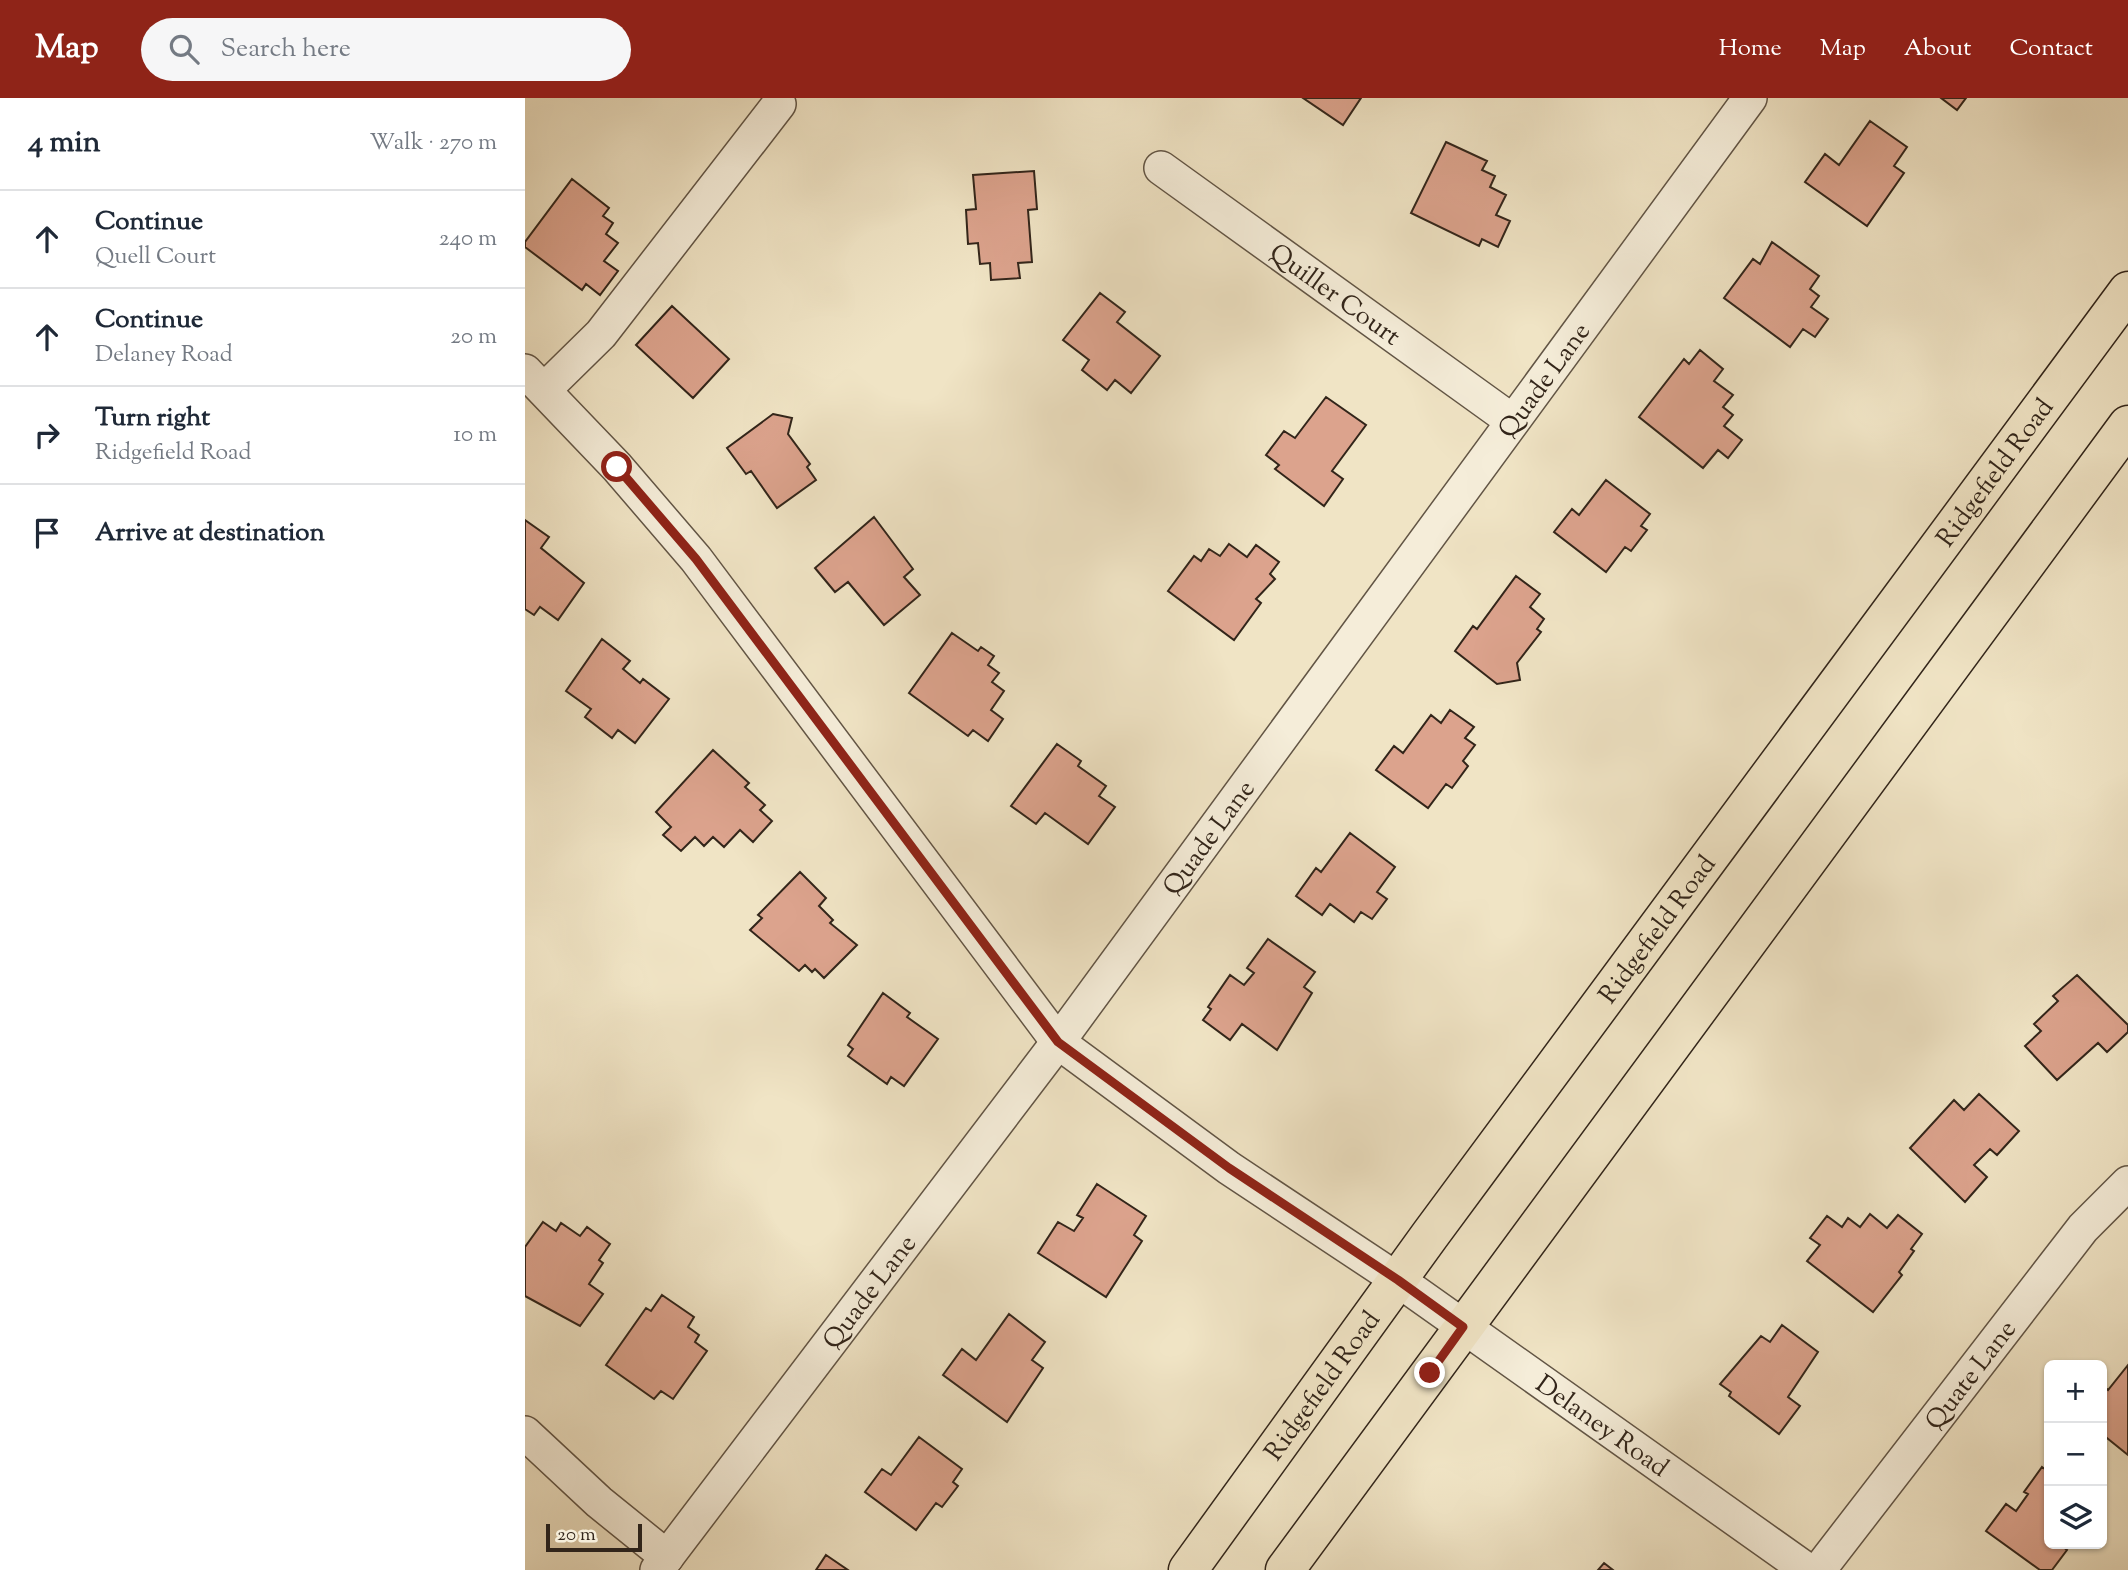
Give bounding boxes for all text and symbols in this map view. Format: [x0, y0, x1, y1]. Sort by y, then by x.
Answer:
search box [141, 18, 631, 81]
text: Map [35, 25, 99, 73]
icon: search [165, 30, 203, 68]
text: Search here [221, 31, 351, 68]
text: Home [1719, 32, 1782, 66]
text: Map [1820, 32, 1866, 66]
text: About [1904, 32, 1971, 66]
text: Contact [2009, 32, 2093, 66]
text: 4 min [28, 122, 101, 165]
text: Walk · 270 m [369, 127, 497, 160]
text: Continue [95, 204, 203, 241]
icon: ahead [28, 220, 66, 258]
text: 240 m [439, 223, 497, 256]
street label: Quiller Court [1261, 236, 1407, 356]
text: Quell Court [95, 241, 216, 274]
text: Continue [95, 302, 203, 339]
street label: Quade Lane [1490, 316, 1600, 447]
icon: ahead [28, 318, 66, 356]
text: 20 m [450, 321, 497, 354]
text: Delaney Road [95, 339, 233, 372]
street label: Ridgefield Road [1929, 391, 2064, 556]
text: Turn right [95, 400, 210, 437]
icon: right [28, 416, 66, 454]
text: 10 m [453, 419, 497, 452]
text: Ridgefield Road [95, 437, 251, 470]
route start [601, 451, 632, 482]
icon: arrive [28, 514, 66, 552]
text: Arrive at destination [95, 515, 325, 552]
street label: Quade Lane [1155, 773, 1265, 904]
street label: Ridgefield Road [1591, 848, 1726, 1012]
street label: Quade Lane [815, 1228, 926, 1358]
street label: Ridgefield Road [1257, 1304, 1391, 1469]
street label: Quate Lane [1918, 1313, 2026, 1439]
route end [1414, 1357, 1445, 1388]
map controls [2044, 1360, 2107, 1549]
button: + [2044, 1360, 2107, 1423]
street label: Delaney Road [1527, 1367, 1676, 1488]
button: − [2044, 1423, 2107, 1486]
button: layers [2044, 1486, 2107, 1549]
scale bar [546, 1521, 642, 1553]
text: 20 m [557, 1522, 596, 1549]

